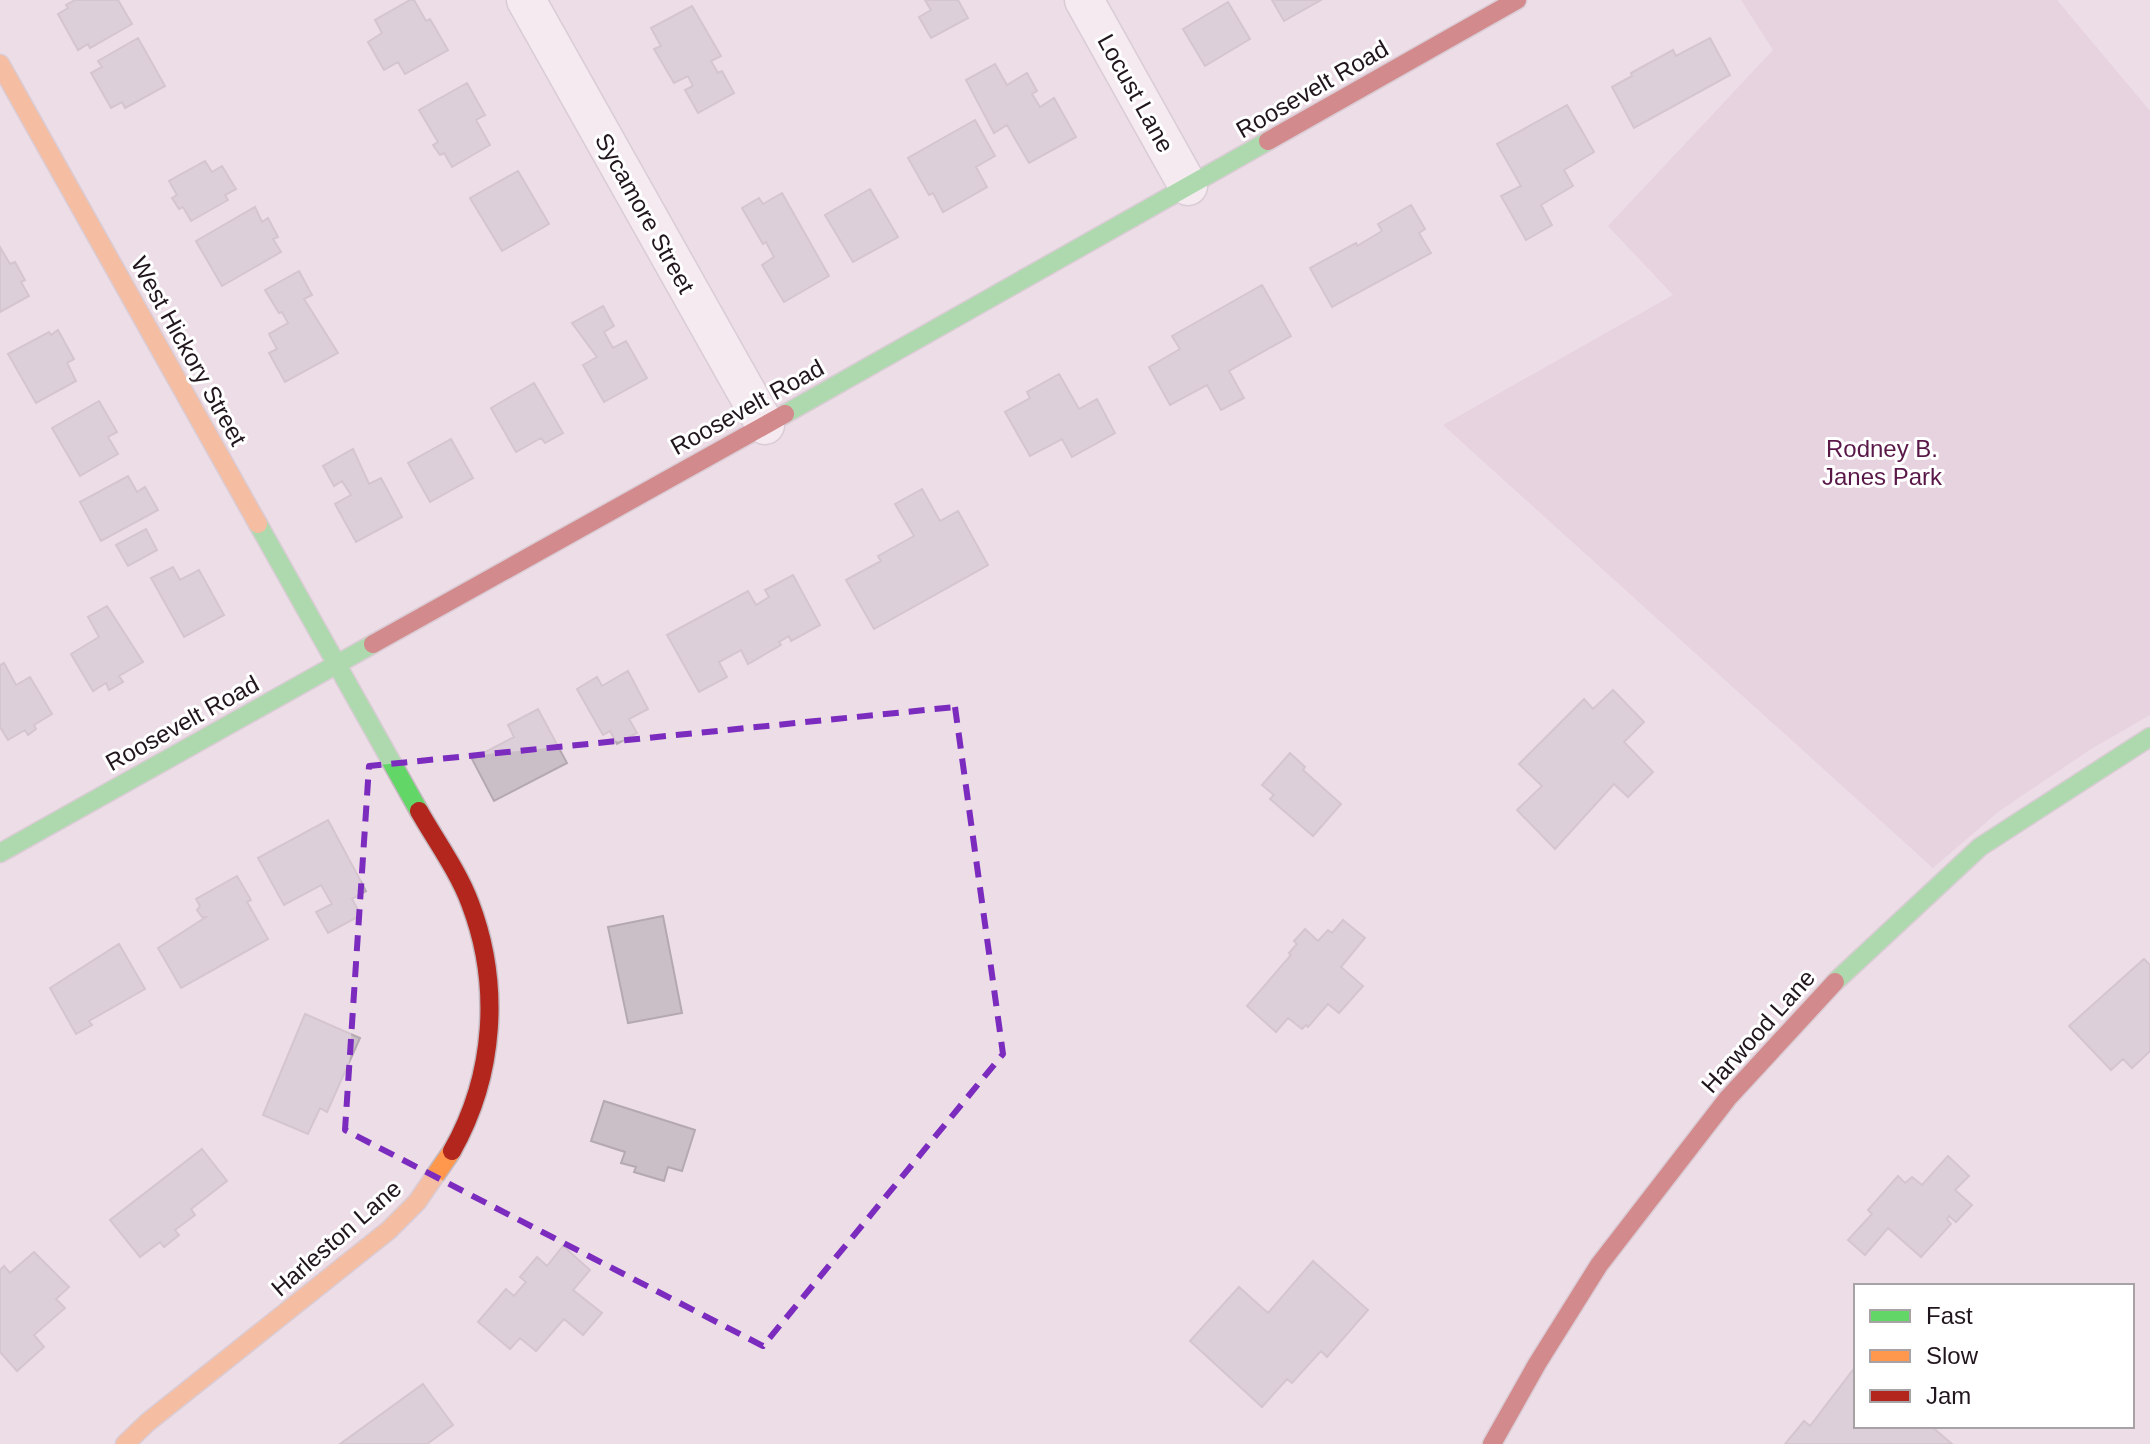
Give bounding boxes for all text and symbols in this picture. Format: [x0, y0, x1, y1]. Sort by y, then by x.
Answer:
street label: Locust Lane [1092, 29, 1180, 157]
street label: Roosevelt Road [1231, 35, 1393, 143]
street label: Sycamore Street [590, 128, 700, 298]
street label: West Hickory Street [126, 252, 252, 450]
street label: Roosevelt Road [666, 354, 828, 460]
park label: Rodney B. Janes Park [1822, 435, 1943, 490]
street label: Roosevelt Road [101, 670, 263, 776]
street label: Harwood Lane [1696, 964, 1820, 1098]
street label: Harleston Lane [266, 1174, 406, 1302]
legend [1854, 1284, 2134, 1428]
text: Fast [1926, 1302, 1973, 1329]
text: Slow [1926, 1342, 1979, 1369]
text: Jam [1926, 1382, 1971, 1409]

